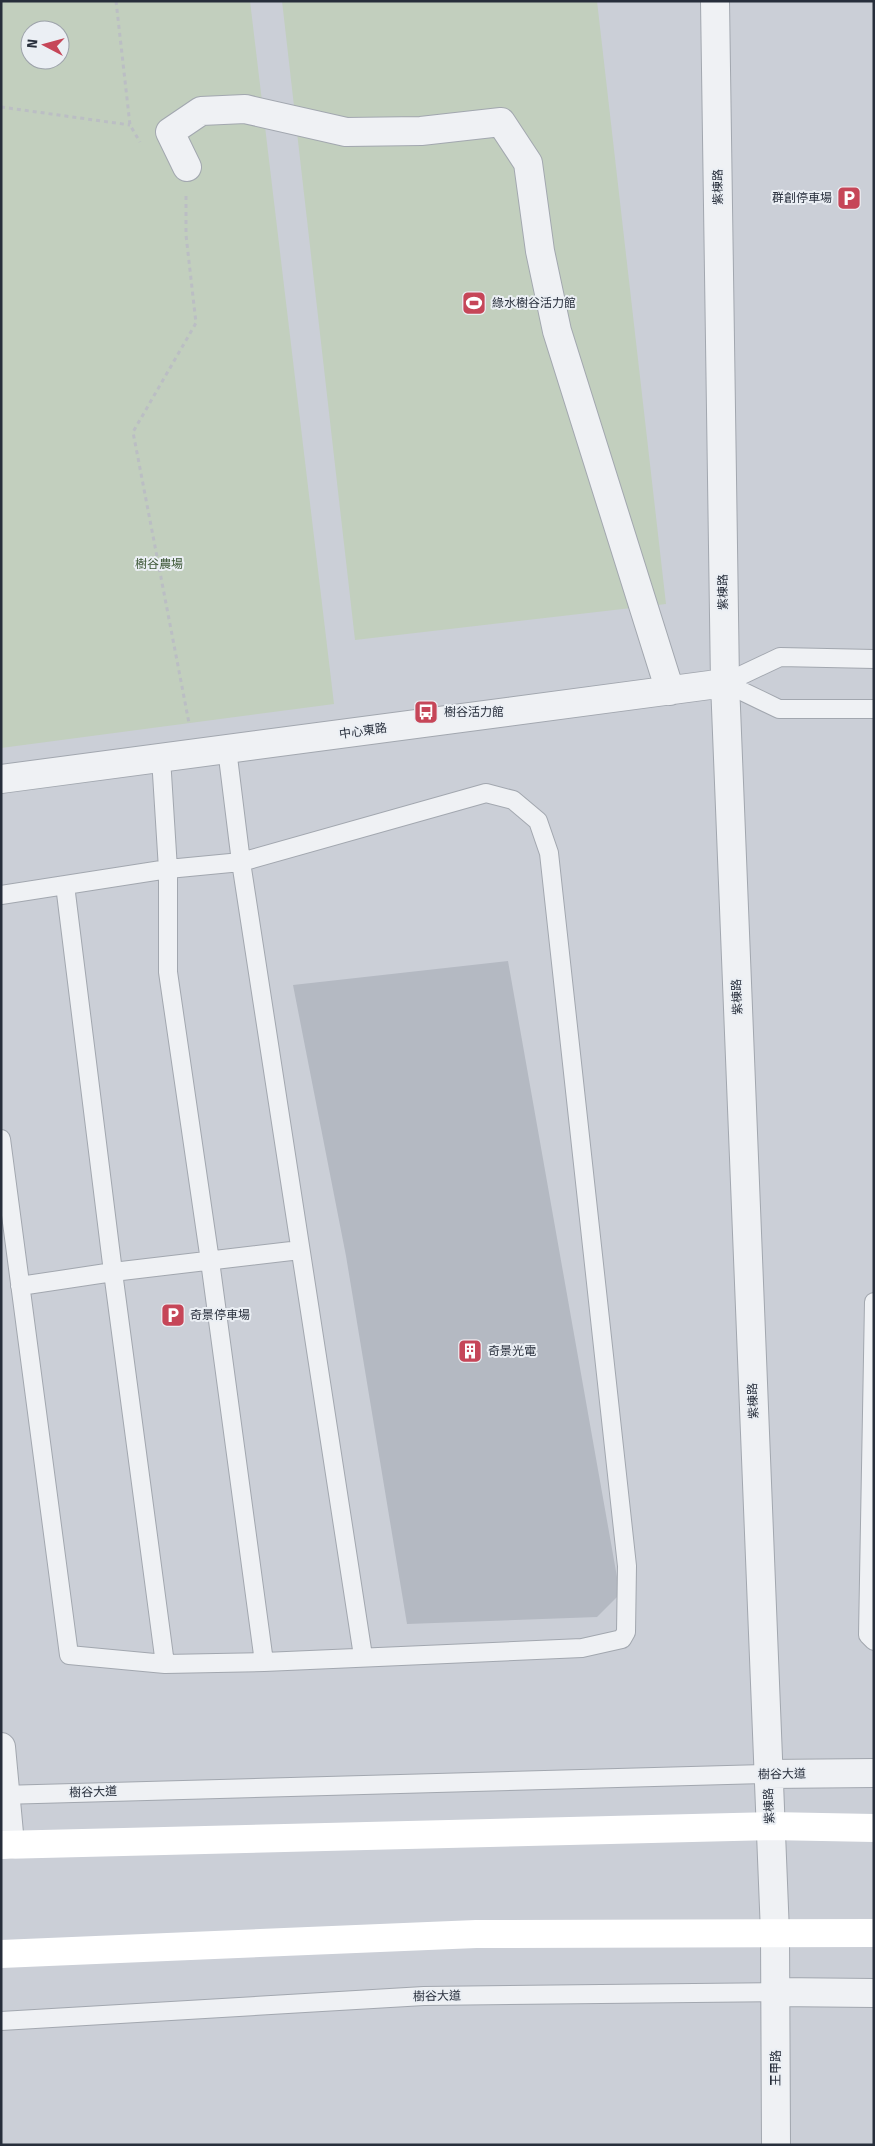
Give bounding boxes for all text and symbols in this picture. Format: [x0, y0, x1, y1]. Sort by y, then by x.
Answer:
north arrow [20, 20, 70, 70]
text: N [24, 38, 42, 49]
street label: 紫棟路 [711, 169, 725, 205]
parking icon: 群創停車場 [836, 185, 862, 211]
place label: 群創停車場 [772, 191, 832, 205]
sports icon: 綠水樹谷活力館 [461, 290, 487, 316]
place label: 綠水樹谷活力館 [492, 296, 576, 310]
park label: 樹谷農場 [135, 557, 183, 571]
street label: 紫棟路 [716, 574, 730, 610]
bus stop icon: 樹谷活力館 [413, 699, 439, 725]
place label: 樹谷活力館 [444, 705, 504, 719]
street label: 中心東路 [338, 721, 388, 741]
street label: 紫棟路 [729, 979, 745, 1015]
parking icon: 奇景停車場 [160, 1302, 186, 1328]
place label: 奇景停車場 [190, 1308, 250, 1322]
building icon: 奇景光電 [457, 1338, 483, 1364]
place label: 奇景光電 [488, 1344, 536, 1358]
street label: 紫棟路 [745, 1383, 761, 1419]
street label: 樹谷大道 [758, 1767, 806, 1781]
street label: 樹谷大道 [69, 1784, 117, 1800]
street label: 紫棟路 [761, 1788, 777, 1824]
street label: 樹谷大道 [413, 1989, 461, 2003]
street label: 王甲路 [769, 2050, 783, 2086]

